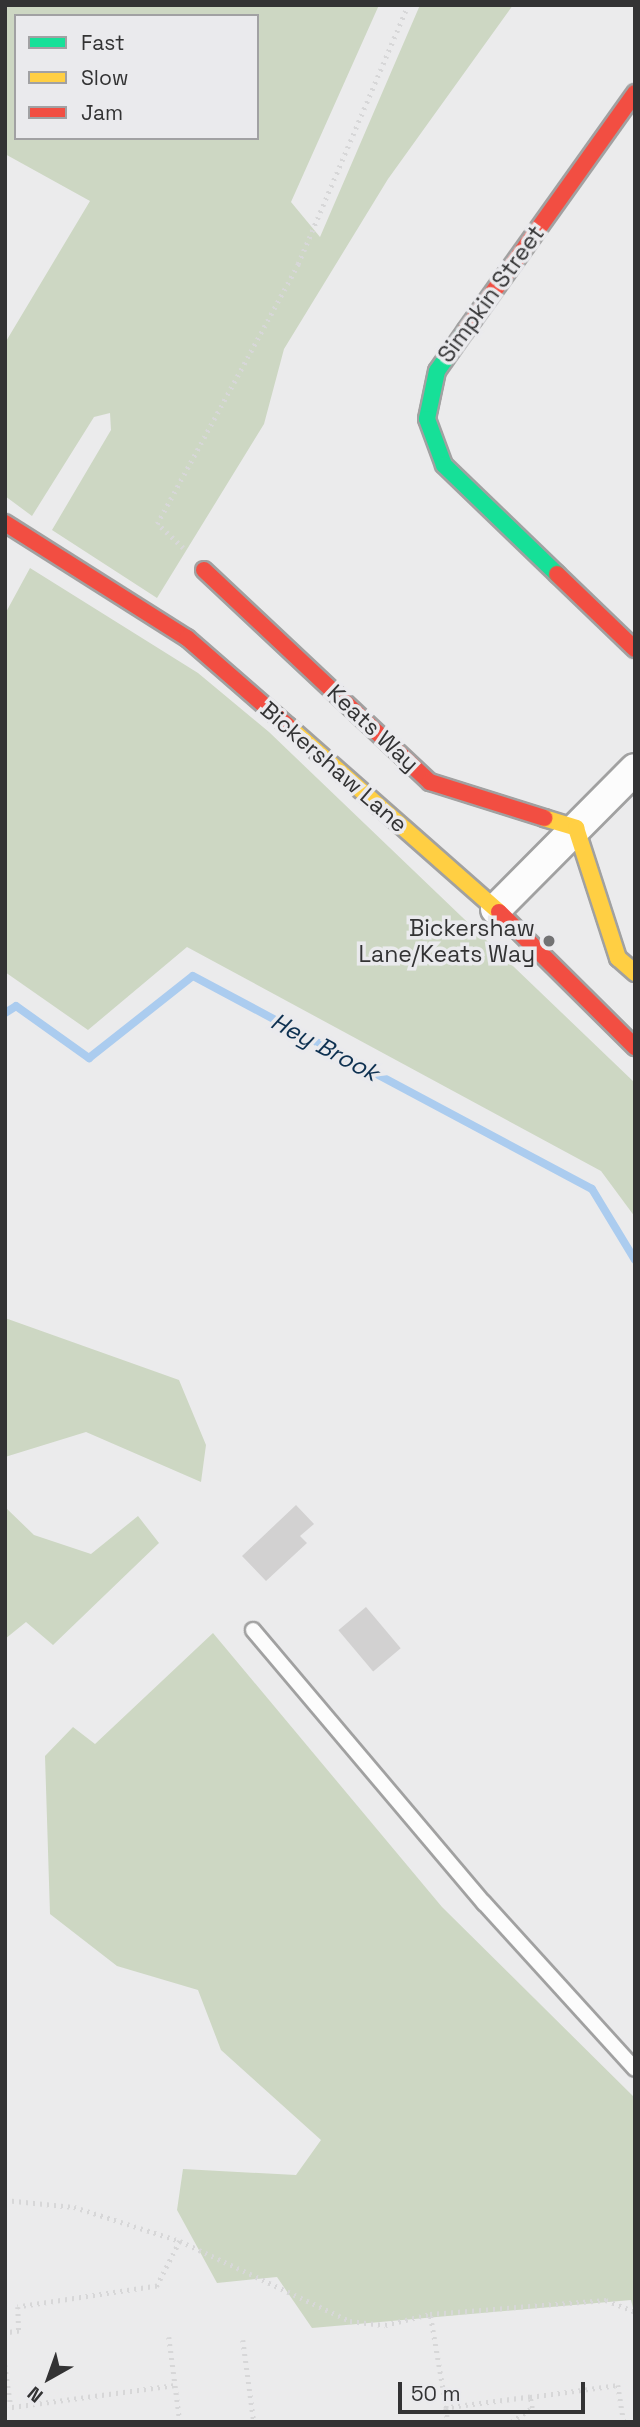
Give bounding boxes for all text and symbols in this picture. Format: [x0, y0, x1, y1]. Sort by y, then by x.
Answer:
legend [14, 14, 259, 140]
text: Fast [81, 29, 125, 56]
text: Slow [81, 64, 129, 91]
text: Jam [81, 99, 123, 126]
street label: Simpkin Street [432, 220, 550, 368]
street label: Keats Way [321, 679, 425, 777]
street label: Bickershaw Lane [255, 696, 413, 838]
place label: Bickershaw Lane/Keats Way [358, 914, 535, 968]
marker: Bickershaw Lane/Keats Way [541, 933, 557, 949]
water label: Hey Brook [266, 1007, 384, 1087]
north arrow [14, 2343, 84, 2413]
scale bar [402, 2368, 589, 2412]
text: 50 m [411, 2380, 461, 2407]
text: N [22, 2381, 48, 2408]

